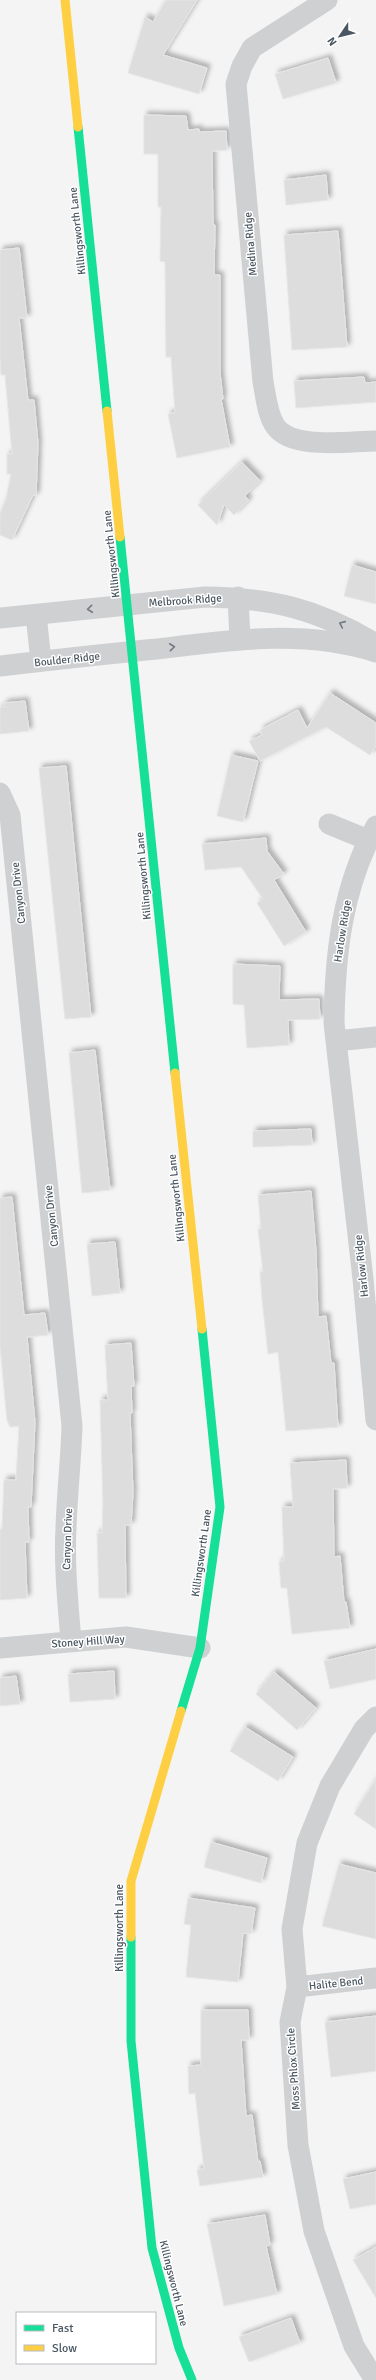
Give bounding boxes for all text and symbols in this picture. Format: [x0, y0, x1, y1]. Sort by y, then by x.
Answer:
north arrow [320, 16, 360, 56]
text: N [325, 35, 340, 48]
street label: Killingsworth Lane [66, 186, 89, 275]
street label: Medina Ridge [241, 212, 260, 276]
street label: Killingsworth Lane [100, 509, 123, 598]
street label: Melbrook Ridge [148, 591, 222, 610]
one-way arrow [87, 604, 93, 613]
one-way arrow [339, 621, 347, 629]
one-way arrow [169, 643, 175, 652]
street label: Boulder Ridge [34, 650, 101, 669]
street label: Killingsworth Lane [133, 831, 154, 920]
street label: Canyon Drive [9, 862, 28, 924]
street label: Harlow Ridge [331, 899, 354, 963]
street label: Killingsworth Lane [165, 1153, 188, 1242]
street label: Canyon Drive [42, 1185, 61, 1247]
street label: Harlow Ridge [352, 1234, 371, 1298]
street label: Canyon Drive [60, 1508, 75, 1570]
street label: Killingsworth Lane [189, 1508, 214, 1598]
street label: Stoney Hill Way [51, 1632, 126, 1651]
street label: Killingsworth Lane [113, 1884, 126, 1972]
street label: Halite Bend [308, 1974, 364, 1993]
street label: Moss Phlox Circle [284, 2027, 303, 2110]
street label: Killingsworth Lane [157, 2239, 190, 2327]
legend [16, 2312, 156, 2364]
text: Fast [52, 2321, 73, 2336]
text: Slow [52, 2341, 77, 2356]

